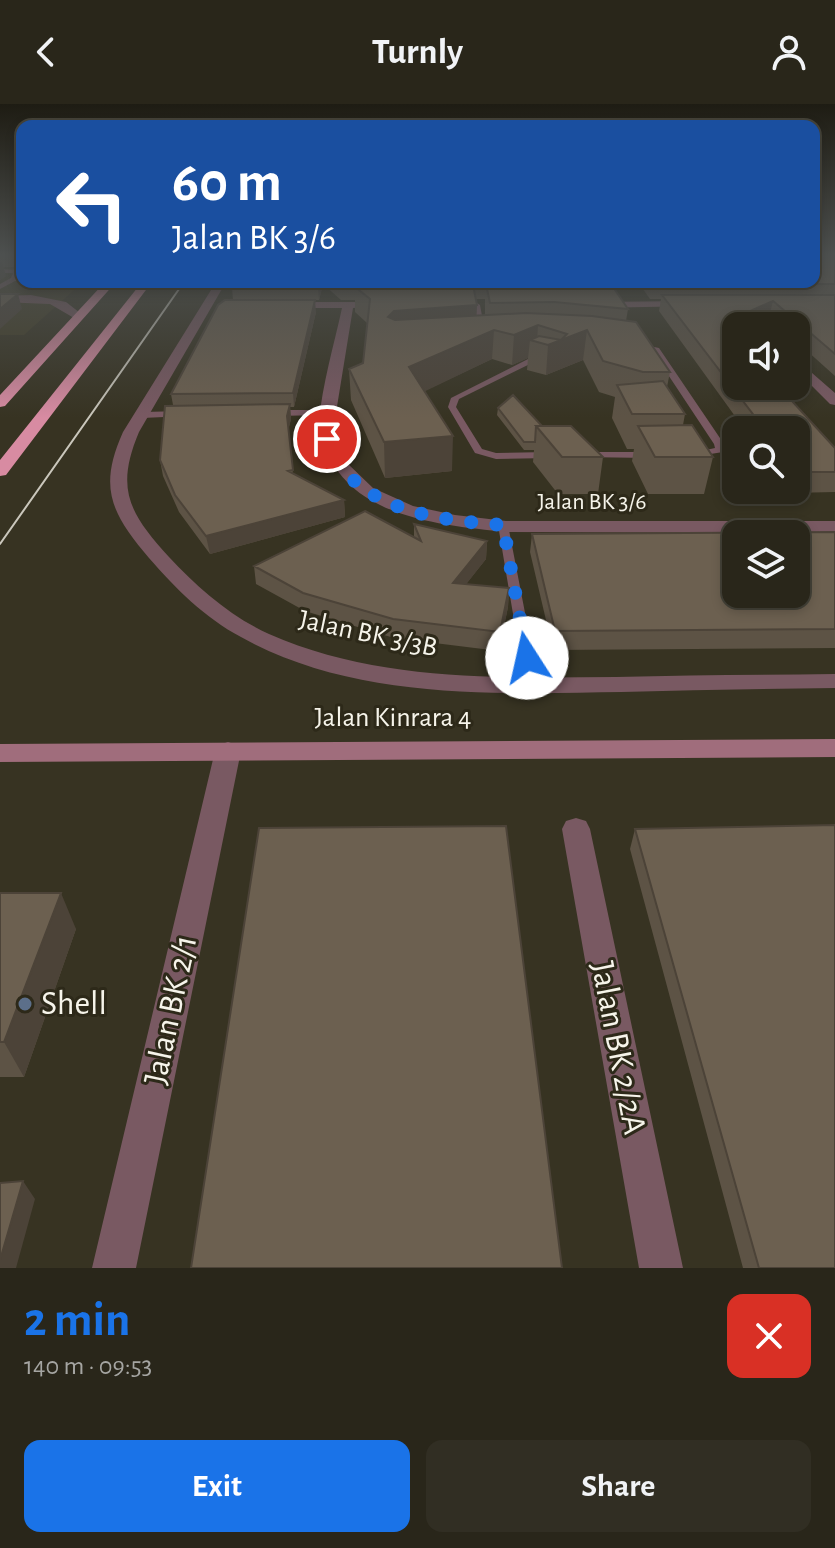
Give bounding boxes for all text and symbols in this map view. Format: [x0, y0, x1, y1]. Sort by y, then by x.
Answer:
icon: back [24, 30, 68, 74]
icon: person [767, 30, 811, 74]
text: Turnly [372, 34, 463, 70]
icon: left [40, 152, 144, 256]
text: 60 m [172, 155, 282, 211]
text: Jalan BK 3/6 [172, 220, 336, 256]
map controls [722, 312, 810, 608]
button: sound [722, 312, 810, 400]
pin [293, 405, 361, 473]
button: search [722, 416, 810, 504]
icon: arrive [305, 417, 349, 461]
street label: Jalan BK 3/6 [537, 490, 647, 514]
button: layers [722, 520, 810, 608]
street label: Jalan BK 3/3B [296, 606, 440, 662]
position arrow [485, 616, 569, 700]
street label: Jalan Kinrara 4 [314, 704, 472, 732]
street label: Jalan BK 2/1 [139, 932, 203, 1088]
street label: Jalan BK 2/2A [585, 959, 651, 1137]
place label: Shell [41, 987, 107, 1021]
marker: Shell [16, 995, 34, 1013]
button: close [727, 1294, 811, 1378]
text: 2 min [24, 1297, 131, 1345]
text: 140 m · 09:53 [24, 1353, 152, 1379]
button: Exit [24, 1440, 410, 1532]
button: Share [426, 1440, 811, 1532]

